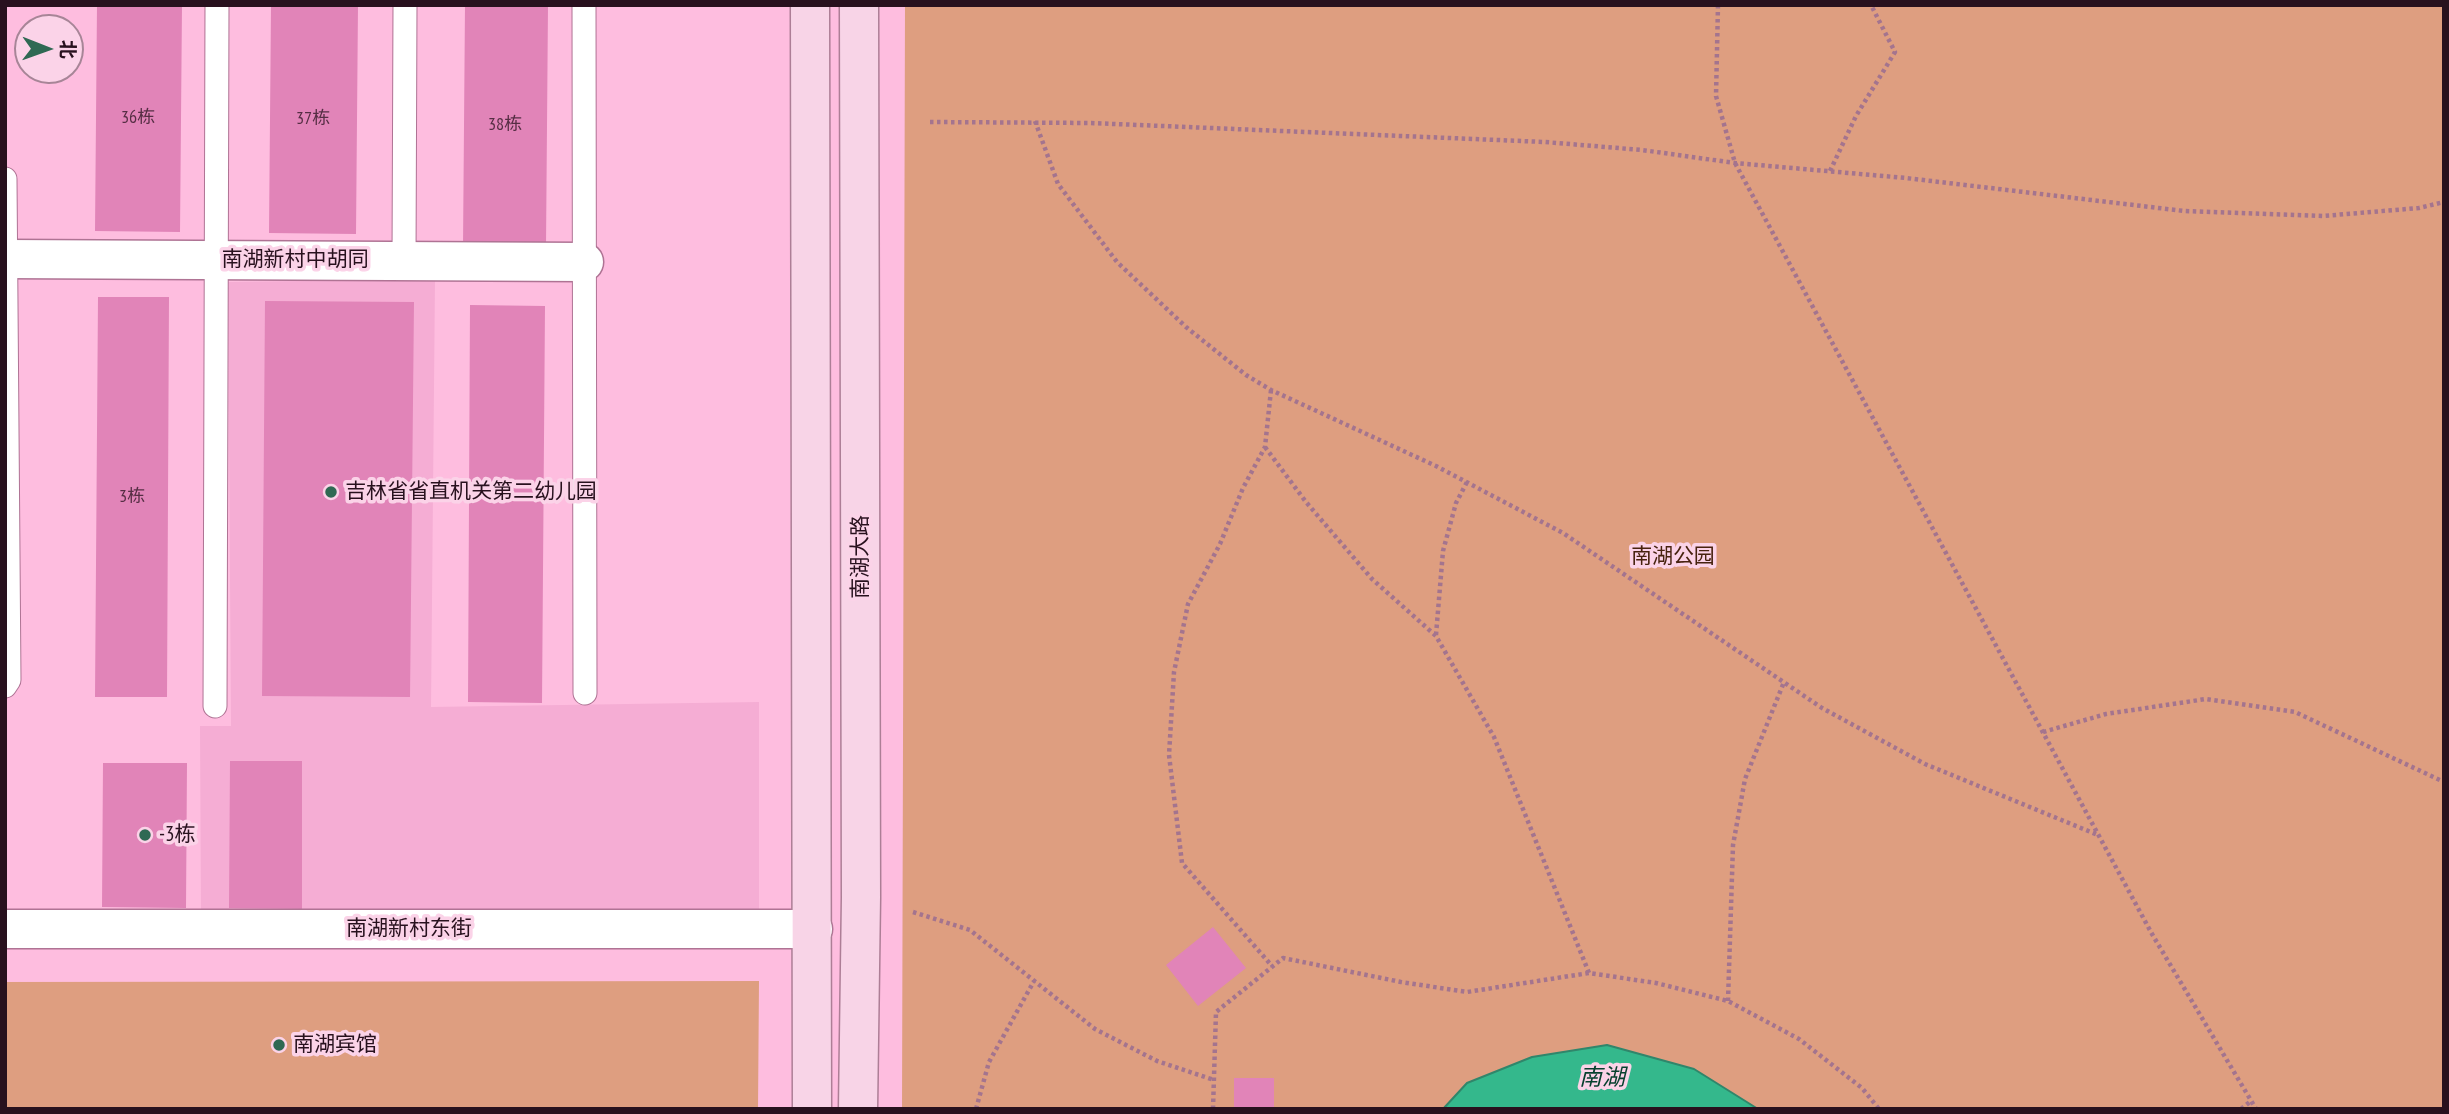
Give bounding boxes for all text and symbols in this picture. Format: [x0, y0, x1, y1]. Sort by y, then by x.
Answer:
north arrow [14, 14, 84, 84]
text: 北 [56, 40, 80, 59]
house number: 36栋 [121, 107, 155, 129]
house number: 37栋 [296, 108, 330, 130]
house number: 38栋 [488, 114, 522, 136]
street label: 南湖新村中胡同 [222, 247, 368, 273]
place label: 吉林省省直机关第二幼儿园 [345, 479, 597, 505]
marker: 吉林省省直机关第二幼儿园 [323, 484, 339, 500]
house number: 3栋 [119, 486, 145, 508]
street label: 南湖大路 [848, 515, 874, 599]
park label: 南湖公园 [1631, 544, 1715, 570]
place label: -3栋 [159, 822, 196, 848]
marker: -3栋 [137, 827, 153, 843]
street label: 南湖新村东街 [346, 916, 472, 942]
place label: 南湖宾馆 [293, 1032, 377, 1058]
marker: 南湖宾馆 [271, 1037, 287, 1053]
water label: 南湖 [1579, 1064, 1625, 1092]

